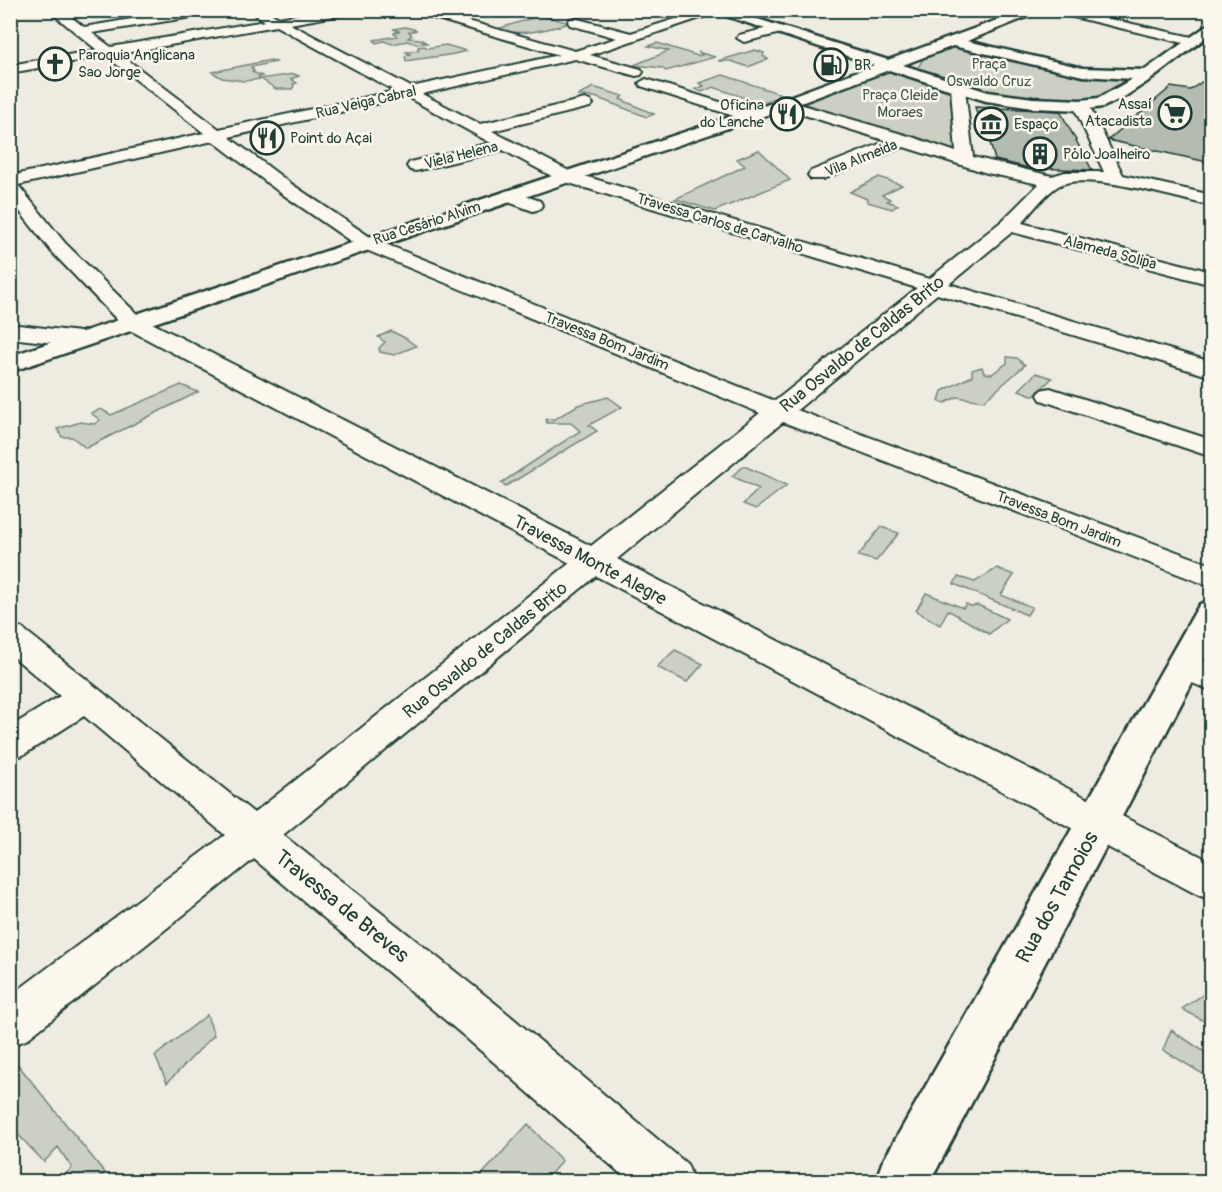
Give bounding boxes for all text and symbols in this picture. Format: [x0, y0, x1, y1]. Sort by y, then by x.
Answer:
church icon: Paroquia Anglicana Sao Jorge [37, 46, 73, 82]
place label: Paroquia Anglicana Sao Jorge [78, 46, 195, 82]
fuel station icon: BR [813, 47, 849, 83]
park label: Praça Oswaldo Cruz [946, 55, 1032, 91]
place label: BR [854, 56, 871, 75]
street label: Rua Veiga Cabral [314, 82, 418, 123]
park label: Praça Cleide Moraes [862, 86, 939, 122]
place label: Assaí Atacadista [1085, 95, 1152, 131]
supermarket icon: Assaí Atacadista [1157, 95, 1193, 131]
place label: Oficina do Lanche [700, 96, 765, 132]
restaurant icon: Oficina do Lanche [769, 96, 805, 132]
museum icon: Espaço [973, 106, 1009, 142]
place label: Espaço [1014, 115, 1058, 134]
restaurant icon: Point do Açai [249, 120, 285, 156]
place label: Point do Açai [290, 129, 372, 148]
street label: Vila Almeida [822, 135, 900, 182]
building icon: Pólo Joalheiro [1022, 136, 1058, 172]
street label: Viela Helena [422, 137, 500, 174]
place label: Pólo Joalheiro [1063, 145, 1150, 164]
street label: Travessa Carlos de Carvalho [634, 189, 805, 258]
street label: Rua Cesário Alvim [371, 197, 483, 250]
street label: Alameda Solipa [1061, 231, 1159, 274]
street label: Rua Osvaldo de Caldas Brito [775, 271, 950, 418]
street label: Travessa Bom Jardim [542, 308, 672, 375]
street label: Travessa Bom Jardim [993, 487, 1124, 552]
street label: Travessa Monte Alegre [509, 510, 671, 611]
street label: Rua Osvaldo de Caldas Brito [398, 577, 573, 724]
street label: Rua dos Tamoios [1010, 826, 1105, 968]
street label: Travessa de Breves [269, 844, 415, 969]

